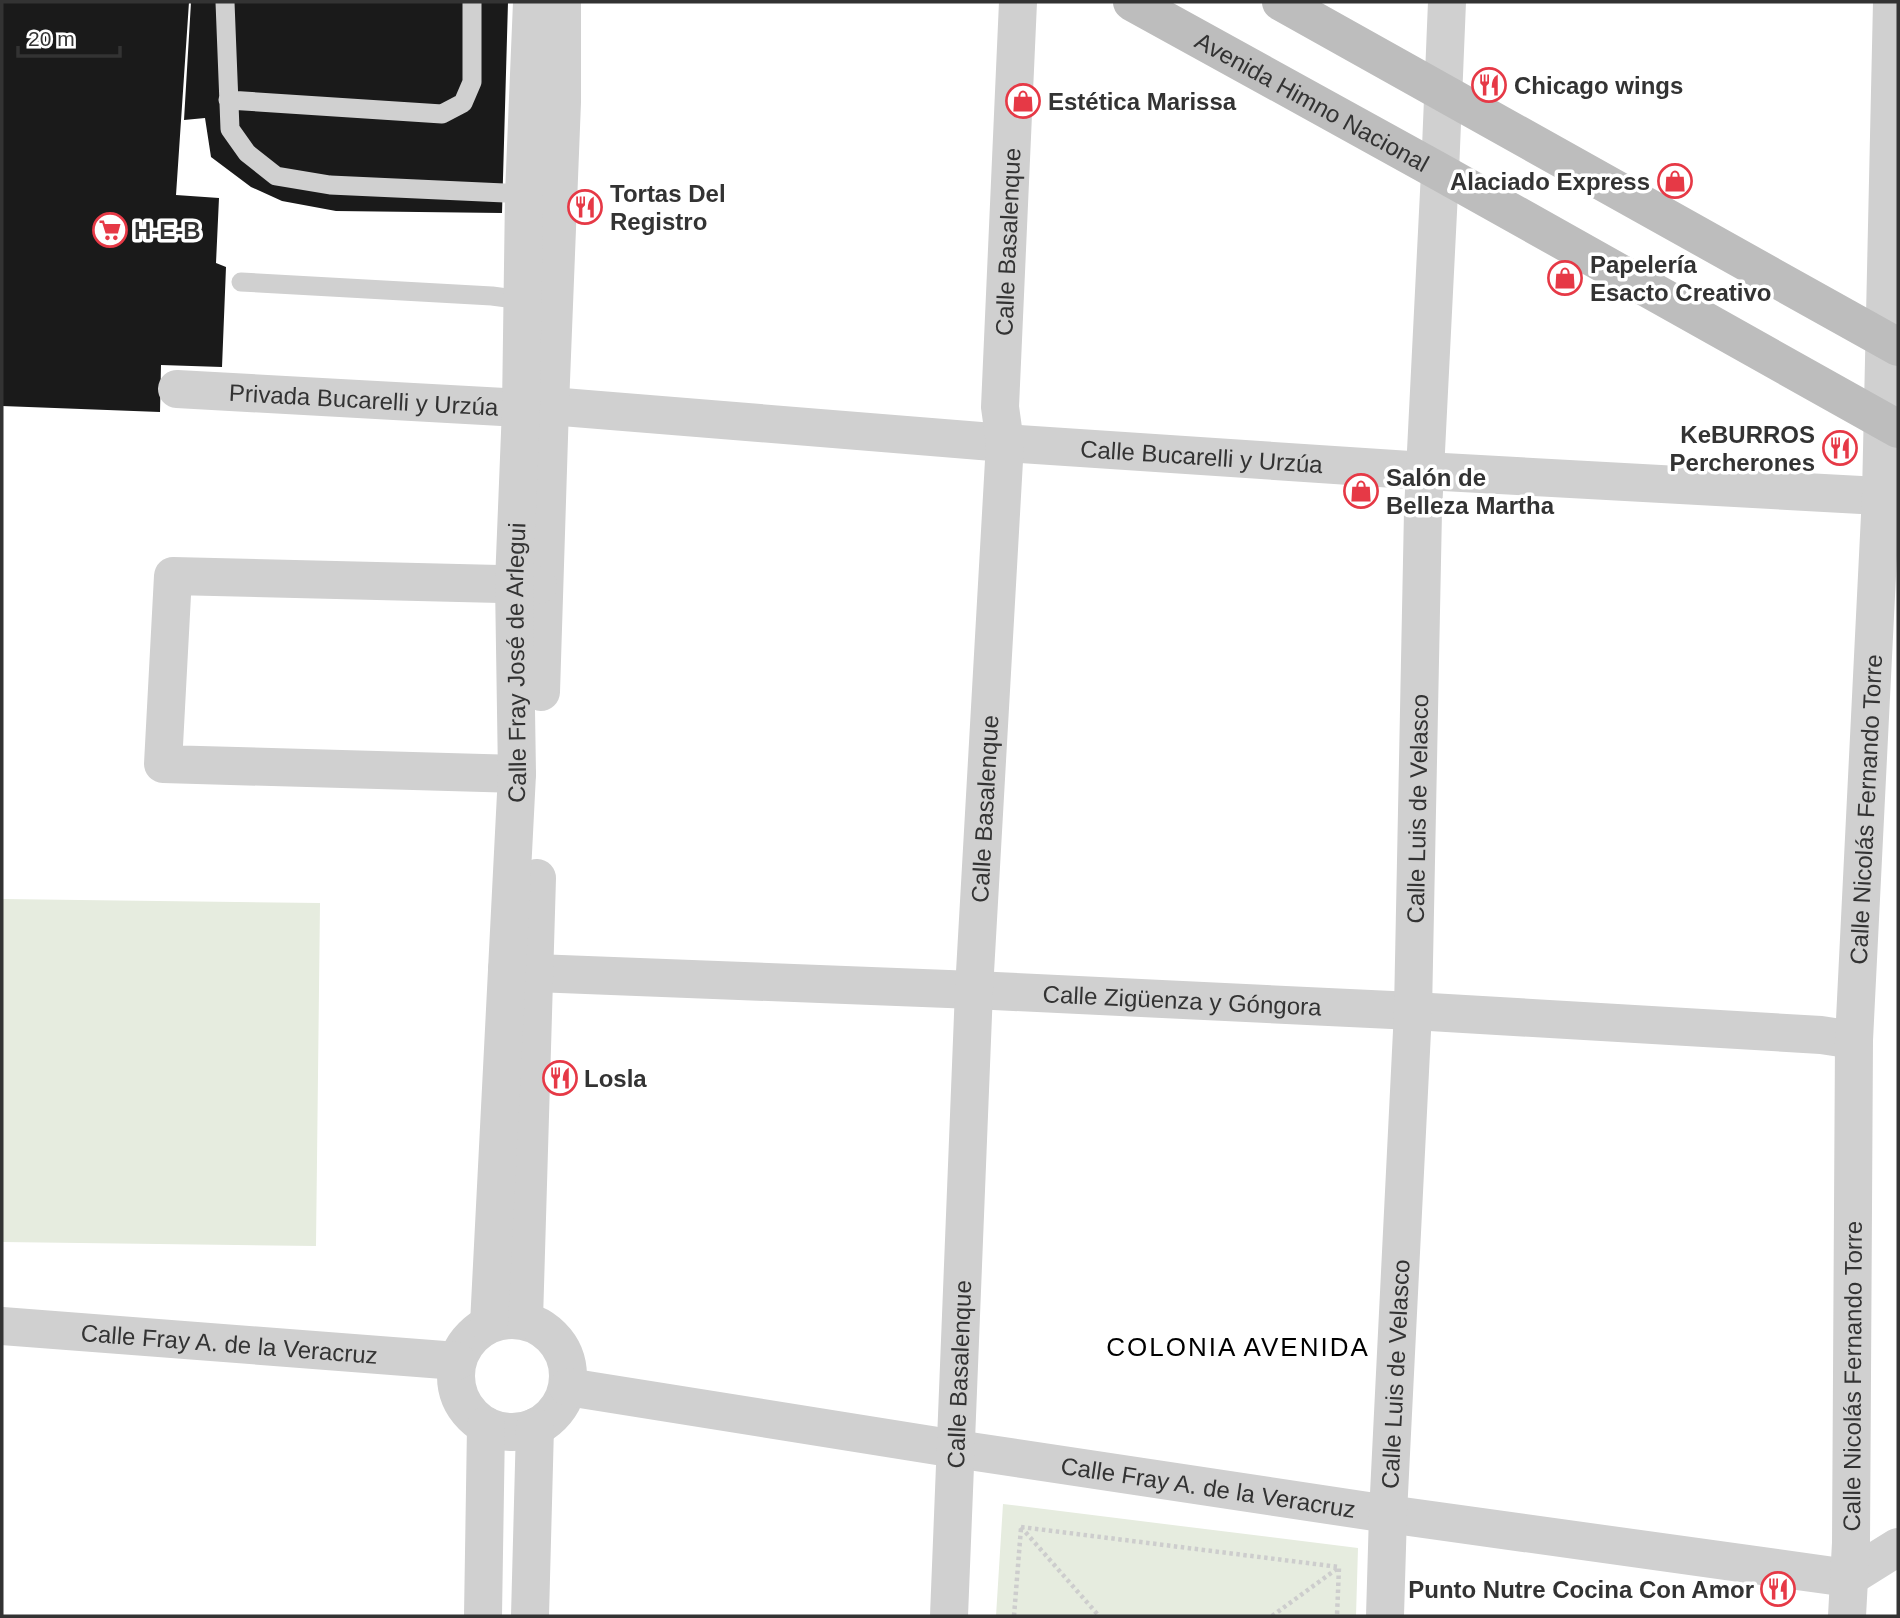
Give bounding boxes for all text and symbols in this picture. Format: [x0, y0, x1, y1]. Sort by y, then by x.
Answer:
scale bar [18, 14, 119, 58]
street label: Avenida Himno Nacional [1191, 26, 1434, 177]
text: 20 m [28, 27, 75, 50]
restaurant icon: Chicago wings [1470, 66, 1508, 104]
place label: Chicago wings [1514, 72, 1683, 99]
shop icon: Estética Marissa [1004, 82, 1042, 120]
place label: Estética Marissa [1048, 88, 1237, 115]
street label: Calle Basalenque [990, 147, 1025, 337]
shop icon: Alaciado Express [1656, 162, 1694, 200]
place label: Alaciado Express [1450, 168, 1650, 195]
place label: Tortas Del Registro [610, 180, 726, 235]
restaurant icon: Tortas Del Registro [566, 188, 604, 226]
supermarket icon: H-E-B [91, 211, 129, 249]
place label: H-E-B [134, 217, 201, 244]
place label: Papelería Esacto Creativo [1590, 251, 1771, 306]
shop icon: Papelería Esacto Creativo [1546, 259, 1584, 297]
street label: Privada Bucarelli y Urzúa [228, 378, 500, 420]
place label: KeBURROS Percherones [1670, 421, 1815, 476]
restaurant icon: KeBURROS Percherones [1821, 429, 1859, 467]
street label: Calle Bucarelli y Urzúa [1079, 435, 1324, 478]
place label: Salón de Belleza Martha [1386, 464, 1555, 519]
shop icon: Salón de Belleza Martha [1342, 472, 1380, 510]
street label: Calle Fray José de Arlegui [500, 522, 531, 804]
street label: Calle Nicolás Fernando Torre [1844, 654, 1887, 965]
street label: Calle Luis de Velasco [1401, 694, 1433, 924]
street label: Calle Basalenque [965, 714, 1003, 904]
street label: Calle Zigüenza y Góngora [1042, 980, 1323, 1020]
restaurant icon: Losla [541, 1059, 579, 1097]
place label: Losla [584, 1065, 647, 1092]
street label: Calle Nicolás Fernando Torre [1838, 1221, 1866, 1532]
street label: Calle Luis de Velasco [1376, 1259, 1414, 1490]
street label: Calle Basalenque [941, 1280, 976, 1469]
street label: Calle Fray A. de la Veracruz [80, 1319, 379, 1368]
district label: COLONIA AVENIDA [1106, 1332, 1370, 1362]
street label: Calle Fray A. de la Veracruz [1059, 1451, 1357, 1522]
restaurant icon: Punto Nutre Cocina Con Amor [1759, 1570, 1797, 1608]
place label: Punto Nutre Cocina Con Amor [1408, 1576, 1754, 1603]

